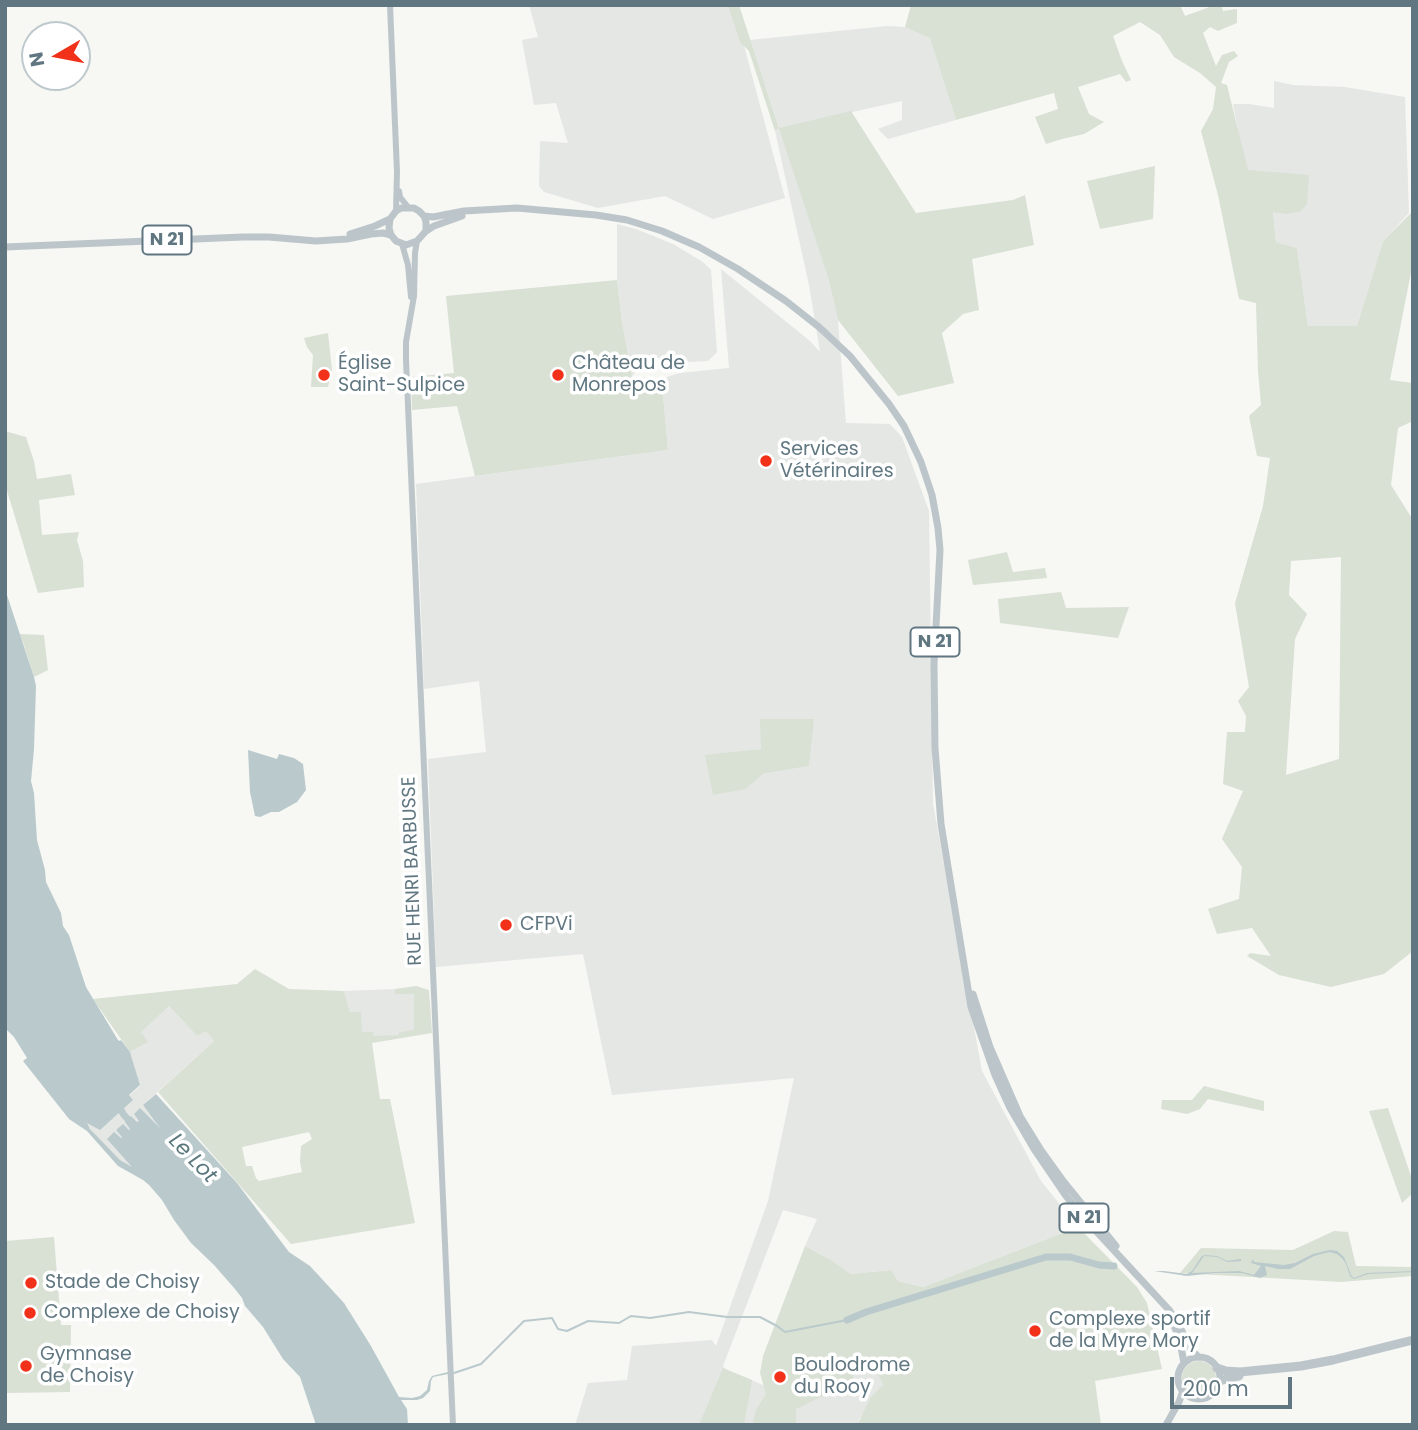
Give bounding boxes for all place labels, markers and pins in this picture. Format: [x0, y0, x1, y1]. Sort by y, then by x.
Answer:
place label: Église Saint-Sulpice [338, 353, 465, 397]
place label: Château de Monrepos [572, 353, 685, 397]
marker: Église Saint-Sulpice [316, 367, 332, 383]
marker: Château de Monrepos [550, 367, 566, 383]
place label: Services Vétérinaires [780, 439, 894, 483]
marker: Services Vétérinaires [758, 453, 774, 469]
place label: CFPVi [520, 914, 573, 936]
marker: CFPVi [498, 917, 514, 933]
place label: Stade de Choisy [45, 1272, 200, 1294]
marker: Stade de Choisy [23, 1275, 39, 1291]
place label: Complexe de Choisy [44, 1302, 240, 1324]
marker: Complexe de Choisy [22, 1305, 38, 1321]
place label: Complexe sportif de la Myre Mory [1049, 1309, 1210, 1353]
marker: Complexe sportif de la Myre Mory [1027, 1323, 1043, 1339]
place label: Gymnase de Choisy [40, 1344, 134, 1388]
place label: Boulodrome du Rooy [794, 1355, 910, 1399]
marker: Gymnase de Choisy [18, 1358, 34, 1374]
marker: Boulodrome du Rooy [772, 1369, 788, 1385]

